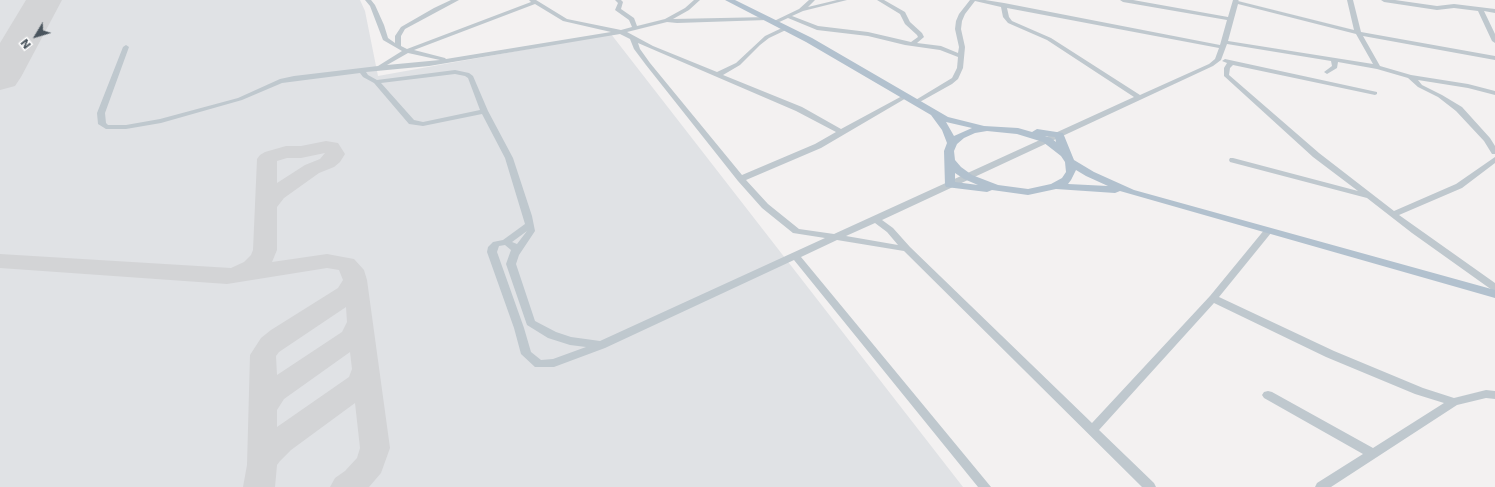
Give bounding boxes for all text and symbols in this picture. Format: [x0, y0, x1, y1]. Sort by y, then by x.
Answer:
north arrow [16, 16, 56, 56]
text: N [18, 36, 34, 51]

